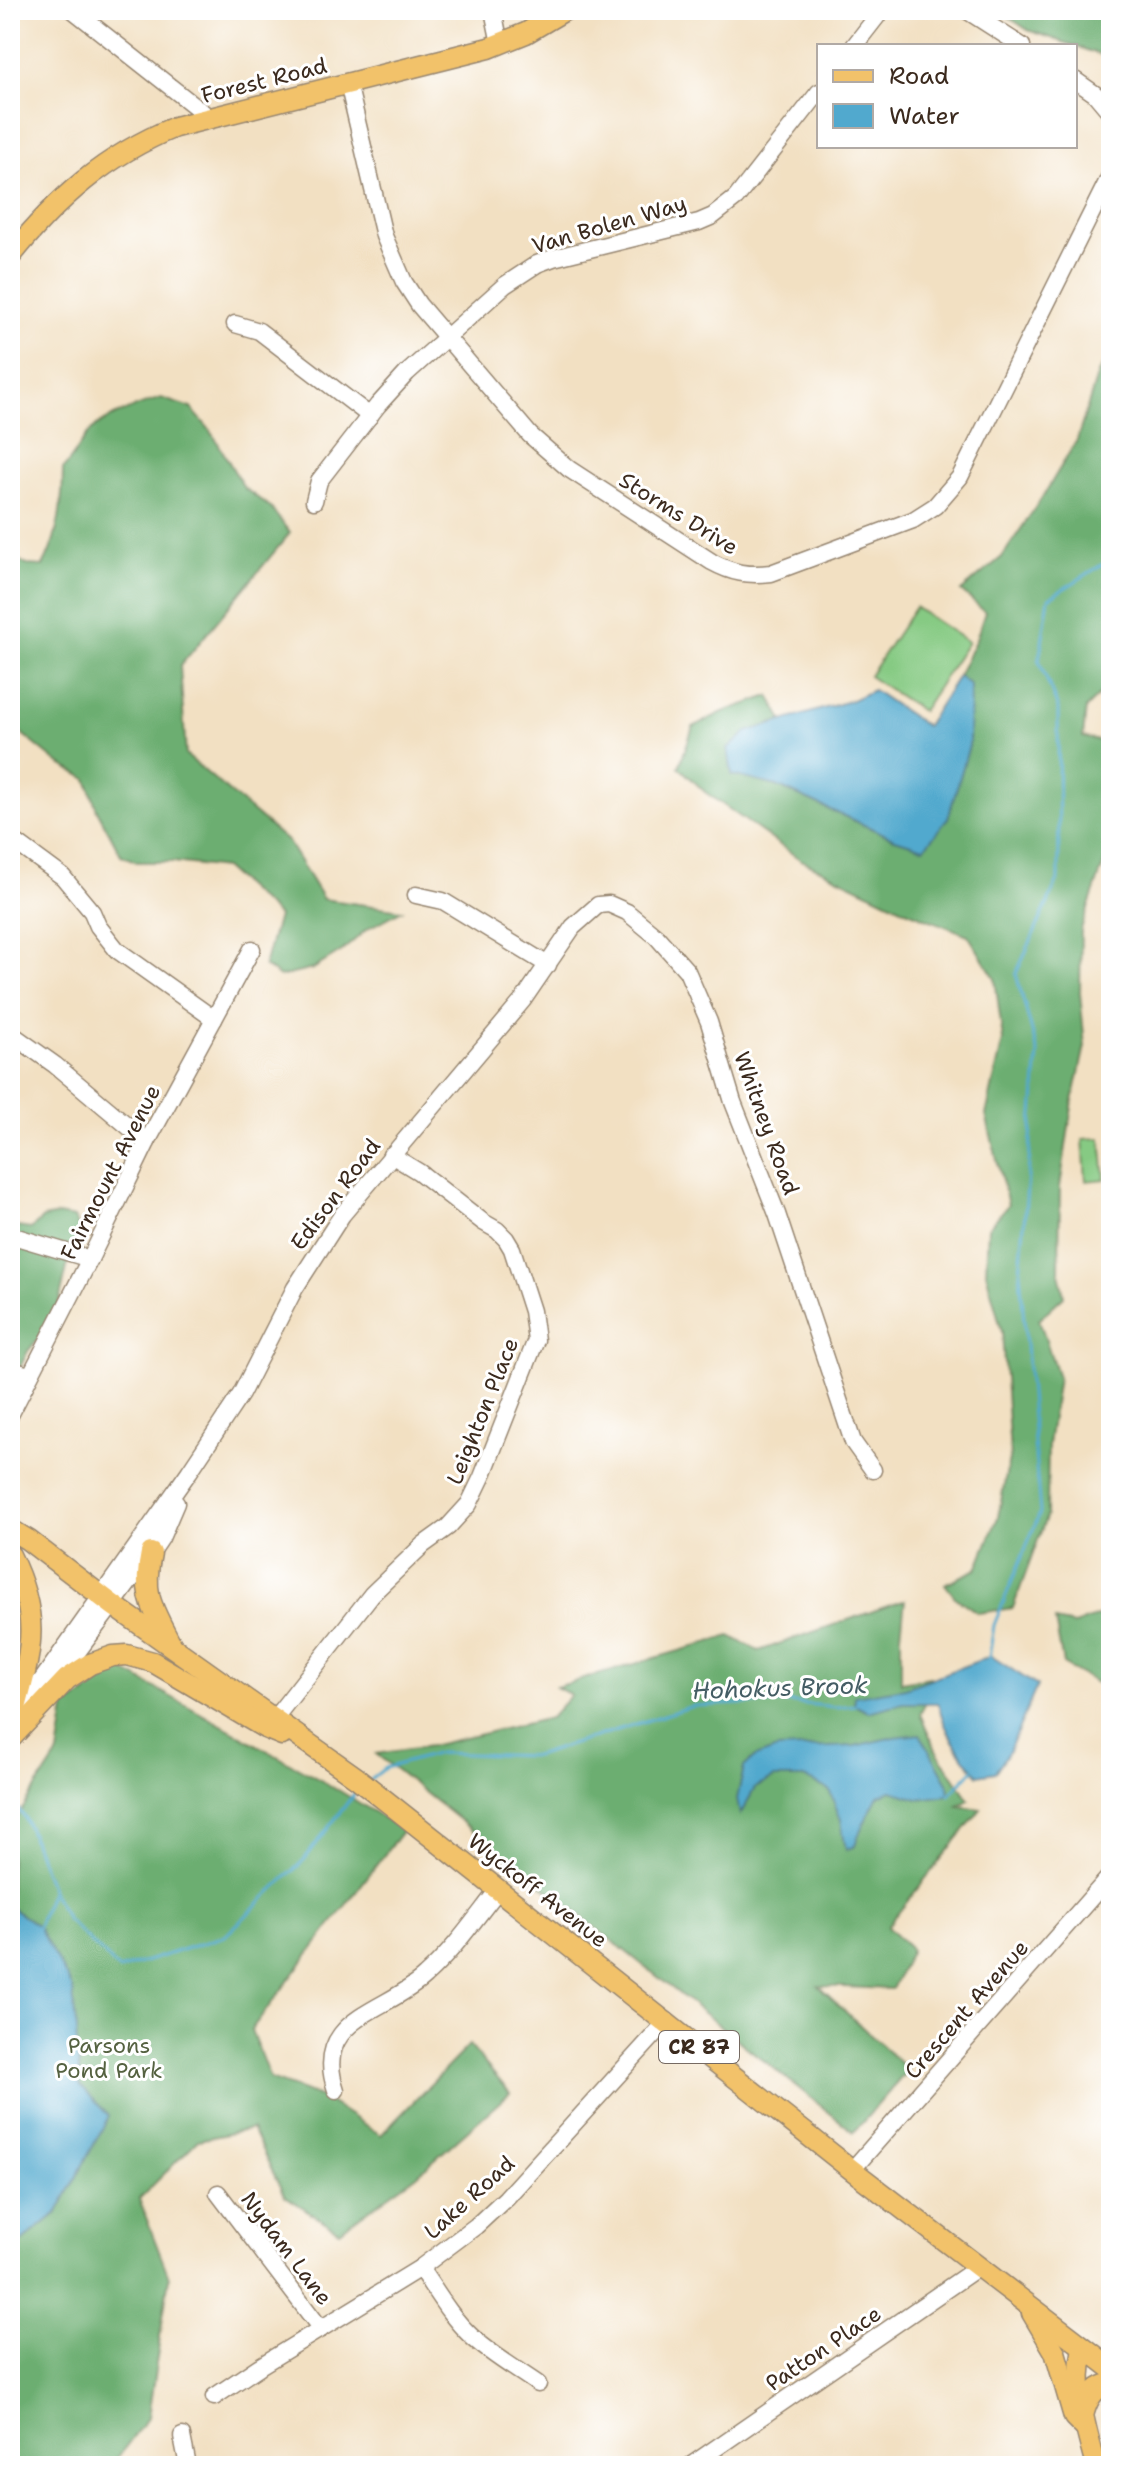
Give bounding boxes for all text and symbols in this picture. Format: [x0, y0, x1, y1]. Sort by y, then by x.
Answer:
legend [817, 44, 1077, 148]
street label: Forest Road [198, 51, 330, 110]
text: Road [889, 60, 949, 92]
text: Water [889, 100, 960, 132]
street label: Van Bolen Way [528, 189, 690, 260]
street label: Storms Drive [614, 465, 744, 561]
street label: Whitney Road [727, 1048, 806, 1199]
street label: Fairmount Avenue [54, 1080, 167, 1265]
street label: Edison Road [284, 1133, 387, 1256]
street label: Leighton Place [440, 1334, 525, 1489]
water label: Hohokus Brook [692, 1669, 869, 1707]
street label: Wyckoff Avenue [462, 1827, 614, 1954]
street label: Crescent Avenue [898, 1934, 1035, 2085]
park label: Parsons Pond Park [55, 2031, 163, 2085]
road number: CR 87 [659, 2031, 739, 2063]
street label: Lake Road [418, 2149, 521, 2246]
street label: Nydam Lane [234, 2186, 339, 2311]
street label: Patton Place [760, 2299, 887, 2398]

